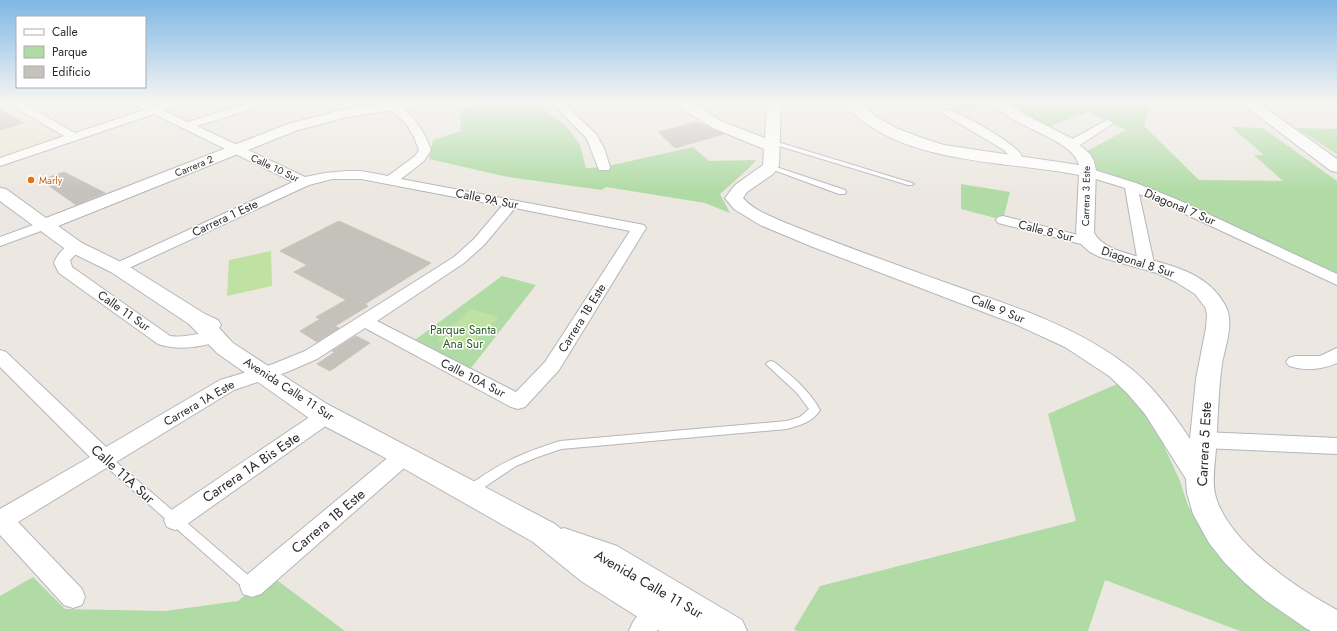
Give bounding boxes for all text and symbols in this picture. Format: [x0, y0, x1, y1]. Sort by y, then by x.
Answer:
legend [16, 16, 146, 88]
text: Calle [52, 23, 78, 41]
text: Parque [52, 43, 87, 61]
text: Edificio [52, 63, 91, 81]
street label: Calle 10 Sur [248, 150, 302, 186]
street label: Carrera 2 [172, 151, 216, 181]
street label: Carrera 3 Este [1078, 166, 1094, 226]
place label: Marly [39, 173, 63, 188]
marker: Marly [26, 175, 36, 185]
street label: Calle 9A Sur [454, 184, 521, 214]
street label: Diagonal 7 Sur [1142, 184, 1219, 230]
street label: Carrera 1 Este [189, 195, 261, 241]
street label: Calle 8 Sur [1016, 215, 1076, 247]
street label: Diagonal 8 Sur [1099, 242, 1178, 283]
street label: Carrera 1B Este [554, 280, 610, 356]
street label: Calle 11 Sur [94, 286, 155, 336]
street label: Calle 9 Sur [968, 290, 1029, 328]
park label: Parque Santa Ana Sur [430, 321, 496, 353]
street label: Avenida Calle 11 Sur [240, 353, 339, 426]
street label: Calle 10A Sur [438, 354, 509, 402]
street label: Carrera 1A Este [160, 375, 238, 431]
street label: Carrera 5 Este [1192, 401, 1216, 487]
street label: Carrera 1A Bis Este [198, 427, 304, 507]
street label: Calle 11A Sur [87, 440, 160, 508]
street label: Carrera 1B Este [287, 484, 369, 558]
street label: Avenida Calle 11 Sur [591, 545, 707, 623]

